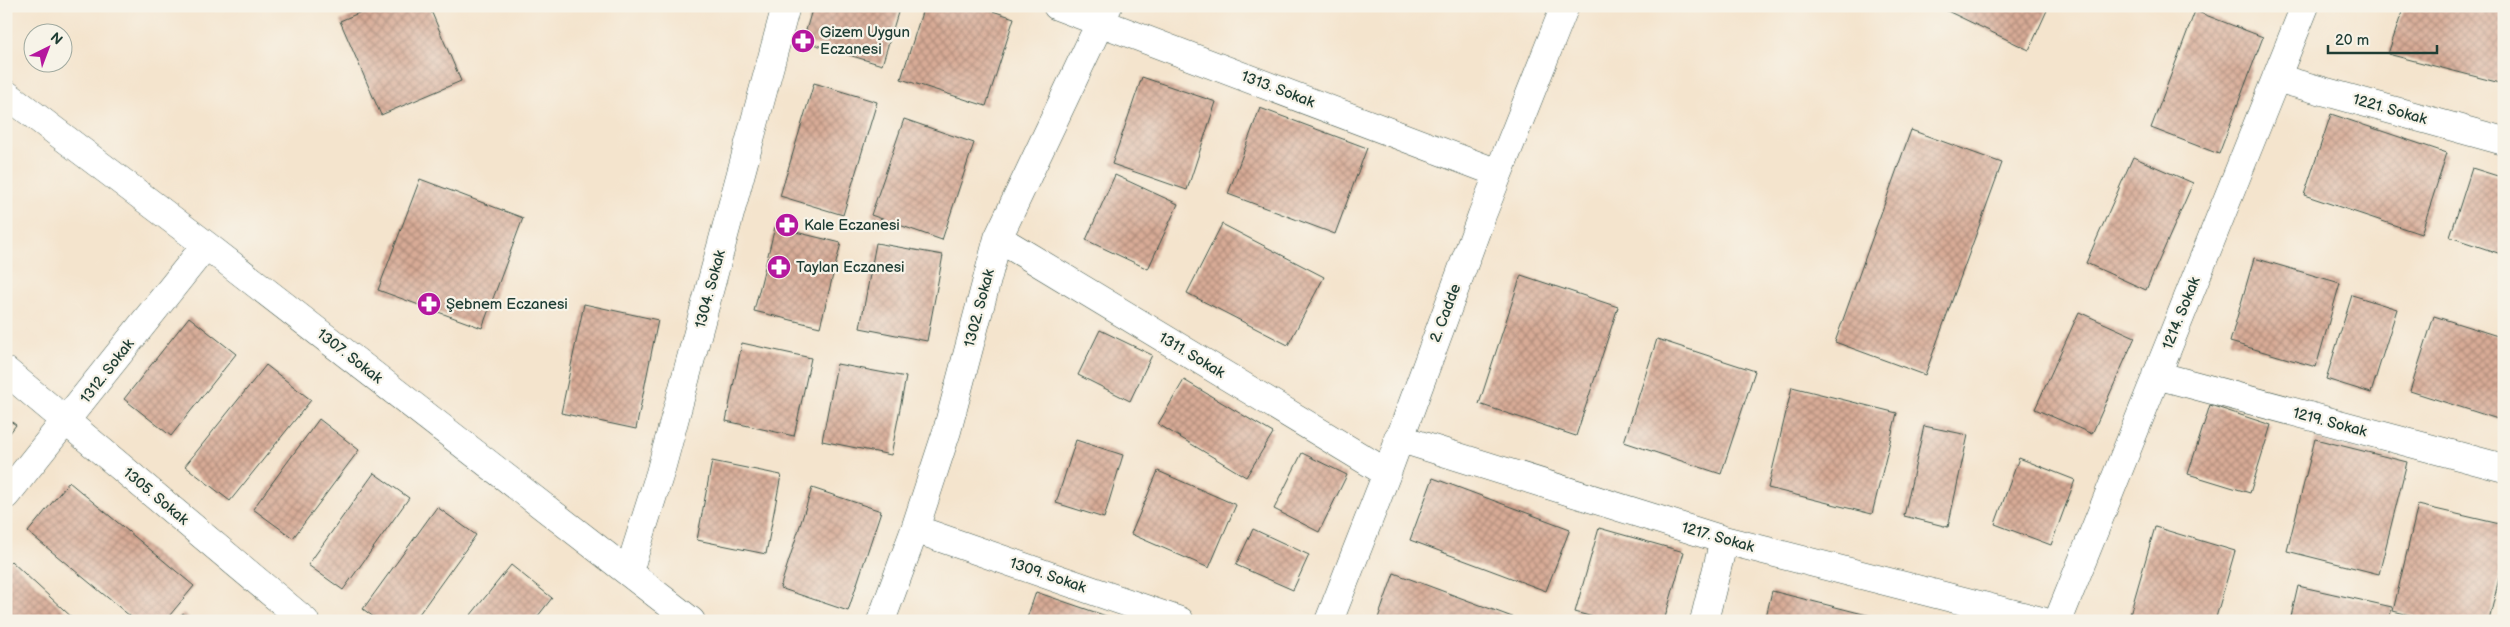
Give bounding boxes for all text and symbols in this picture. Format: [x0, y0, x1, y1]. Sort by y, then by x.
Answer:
north arrow [22, 22, 72, 72]
scale bar [2328, 22, 2436, 54]
place label: Gizem Uygun Eczanesi [820, 23, 910, 59]
pharmacy icon: Gizem Uygun Eczanesi [790, 28, 816, 54]
text: N [47, 29, 66, 49]
text: 20 m [2335, 31, 2369, 50]
street label: 1313. Sokak [1238, 67, 1318, 112]
street label: 1221. Sokak [2351, 90, 2430, 129]
pharmacy icon: Kale Eczanesi [774, 212, 800, 238]
place label: Kale Eczanesi [804, 216, 900, 235]
street label: 1304. Sokak [691, 247, 730, 330]
pharmacy icon: Taylan Eczanesi [766, 254, 792, 280]
place label: Taylan Eczanesi [796, 258, 905, 277]
street label: 1302. Sokak [960, 266, 999, 349]
street label: 1214. Sokak [2158, 274, 2205, 352]
street label: 2. Cadde [1426, 281, 1465, 345]
pharmacy icon: Şebnem Eczanesi [416, 291, 442, 317]
place label: Şebnem Eczanesi [446, 295, 568, 314]
street label: 1307. Sokak [313, 325, 387, 388]
street label: 1311. Sokak [1155, 328, 1229, 383]
street label: 1312. Sokak [76, 335, 139, 407]
street label: 1219. Sokak [2291, 403, 2370, 442]
street label: 1305. Sokak [119, 464, 193, 530]
street label: 1217. Sokak [1679, 518, 1757, 557]
street label: 1309. Sokak [1007, 554, 1089, 598]

